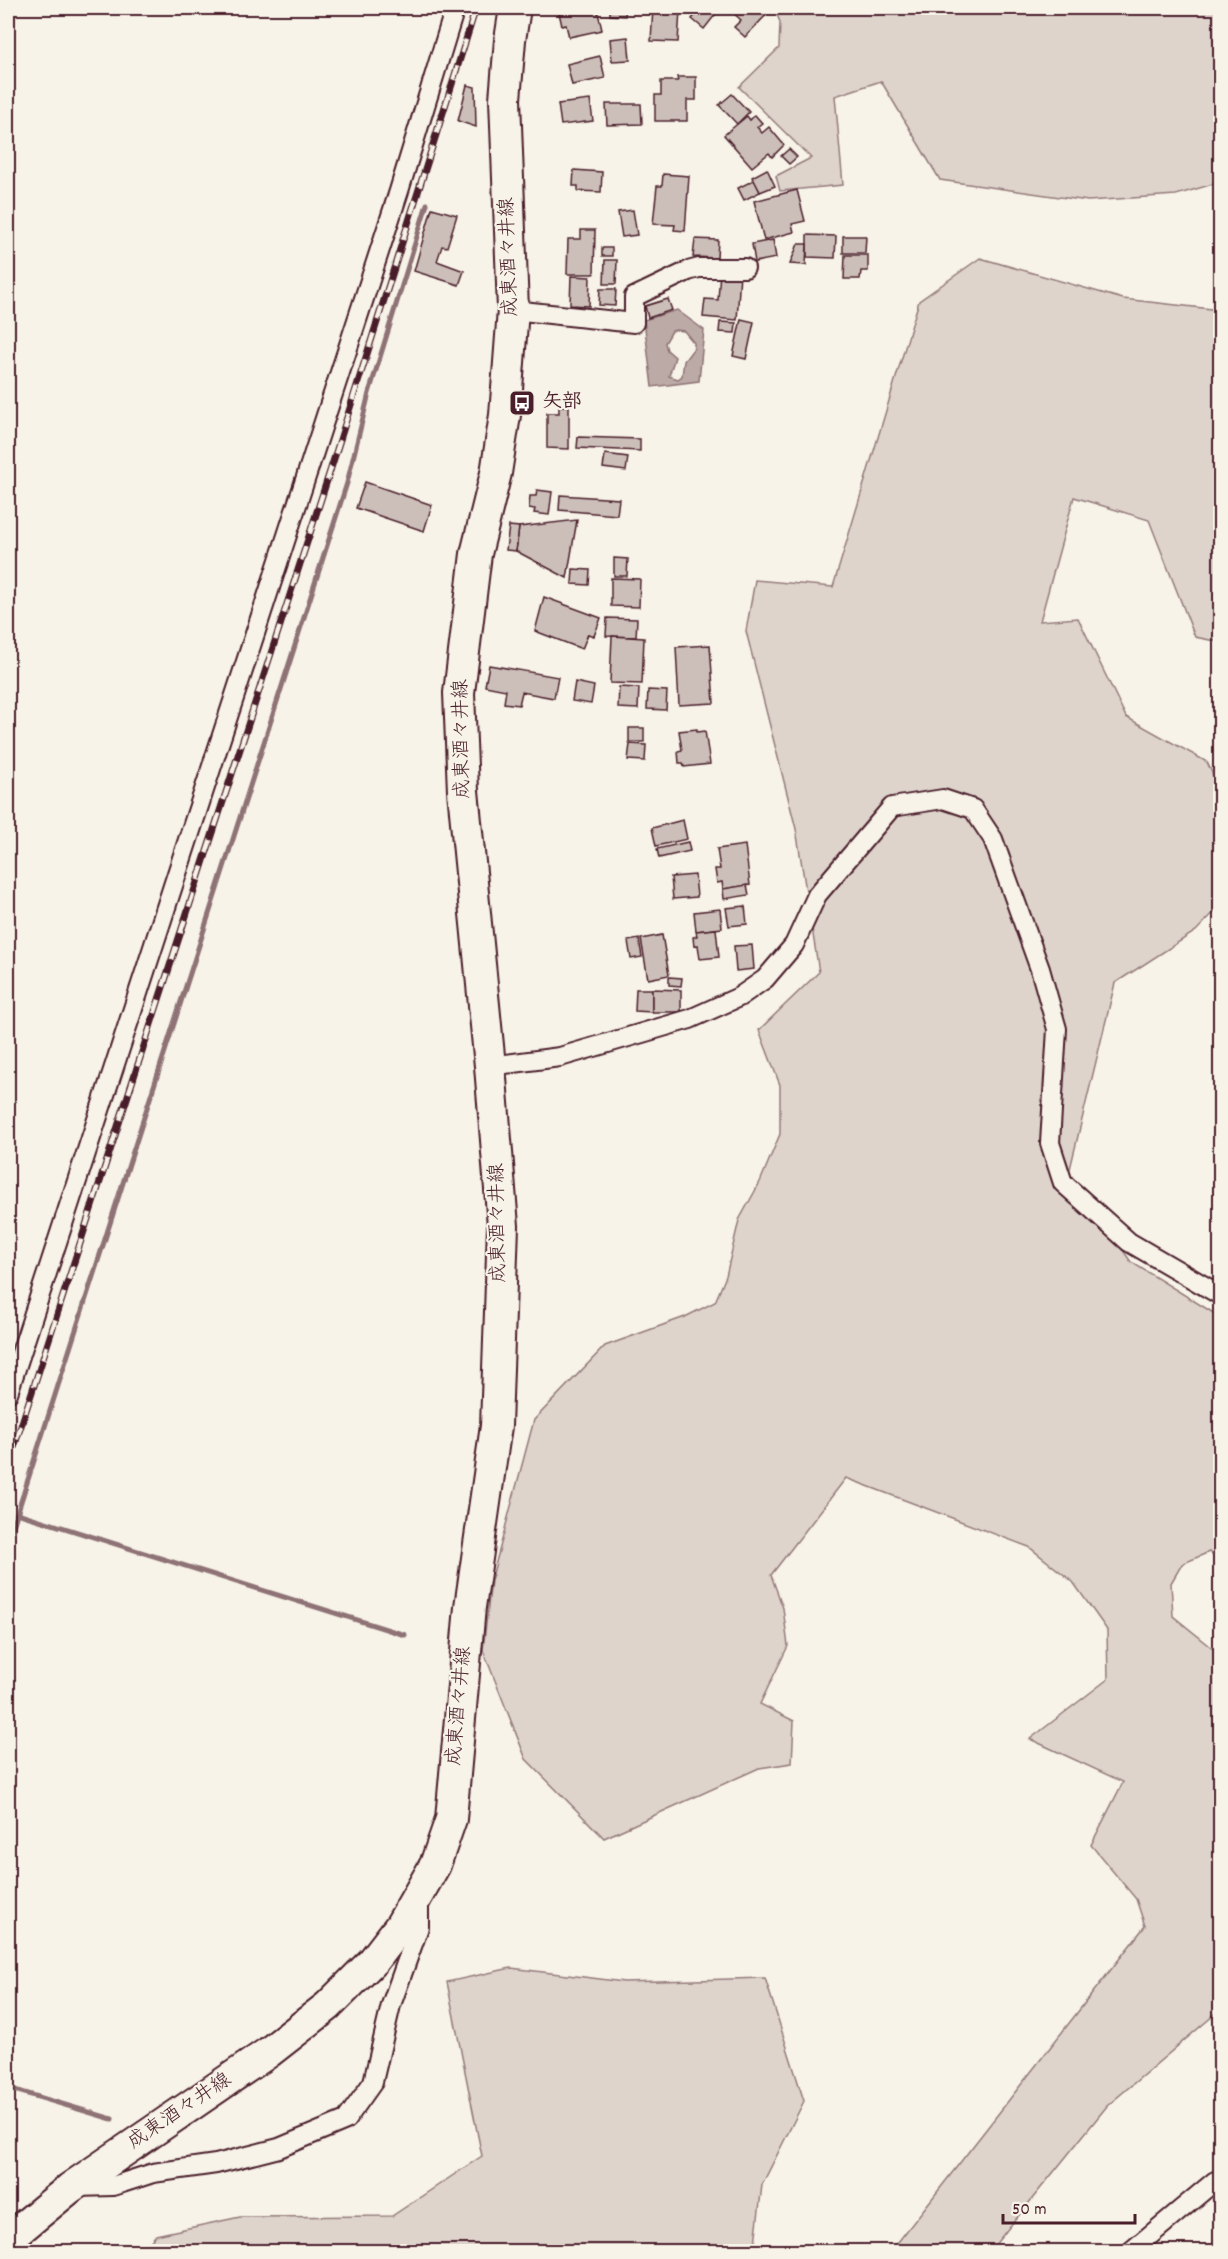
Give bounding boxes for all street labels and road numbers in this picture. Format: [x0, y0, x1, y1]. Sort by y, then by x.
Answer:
street label: 成東酒々井線 [494, 197, 526, 317]
street label: 成東酒々井線 [448, 679, 478, 799]
street label: 成東酒々井線 [484, 1163, 514, 1283]
street label: 成東酒々井線 [441, 1645, 479, 1767]
street label: 成東酒々井線 [122, 2067, 238, 2157]

